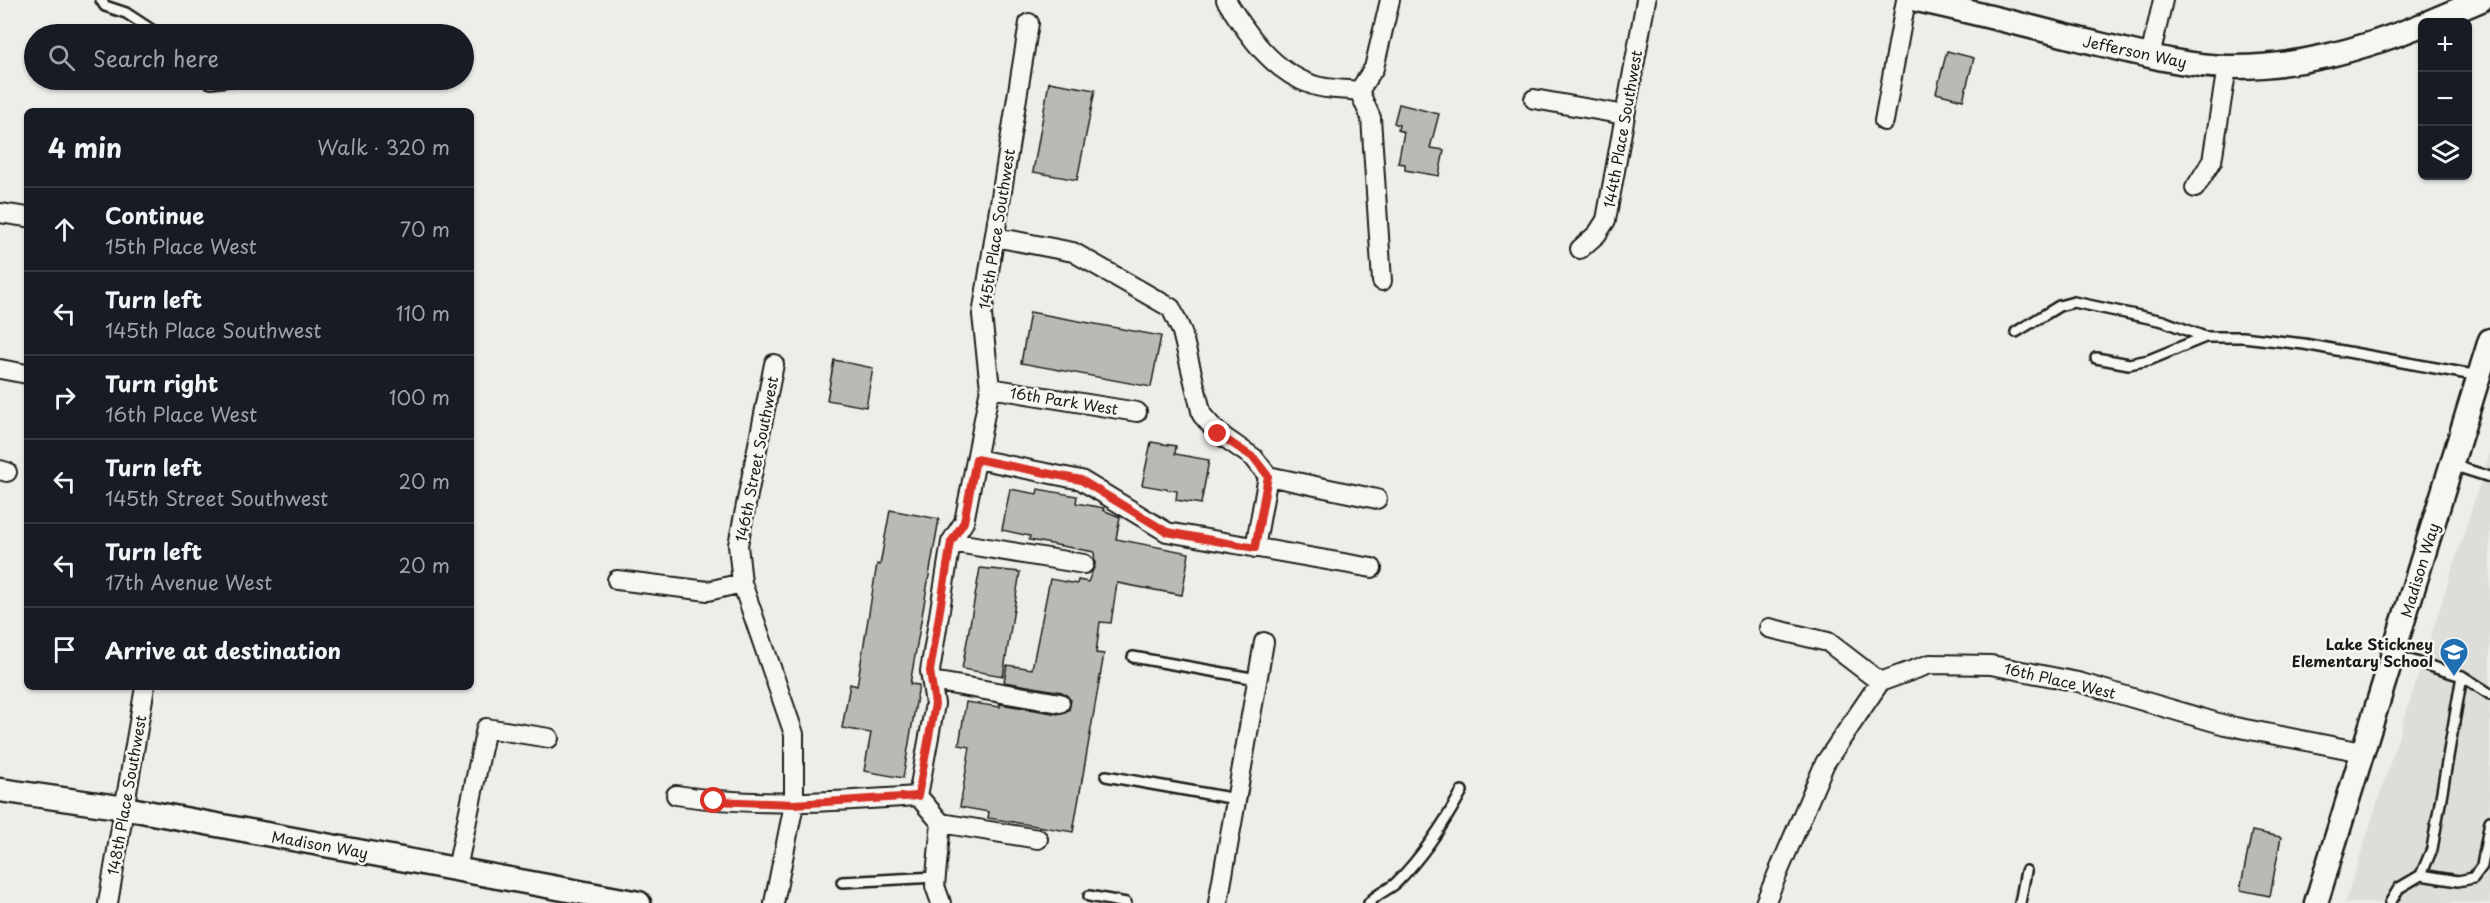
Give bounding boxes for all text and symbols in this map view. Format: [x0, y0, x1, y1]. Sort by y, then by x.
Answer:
map controls [2418, 18, 2472, 180]
button: + [2418, 18, 2472, 72]
search box [24, 24, 474, 90]
street label: Jefferson Way [2081, 29, 2189, 73]
icon: search [45, 41, 78, 74]
text: Search here [93, 41, 219, 74]
street label: 144th Place Southwest [1597, 48, 1647, 210]
button: − [2418, 72, 2472, 126]
button: layers [2418, 126, 2472, 180]
text: 4 min [48, 128, 122, 167]
text: Walk · 320 m [317, 132, 450, 162]
street label: 145th Place Southwest [972, 147, 1020, 311]
text: Continue [105, 198, 204, 231]
icon: ahead [48, 213, 81, 246]
text: 70 m [400, 214, 450, 244]
text: 15th Place West [105, 231, 257, 261]
text: Turn left [105, 282, 202, 315]
icon: left [48, 297, 81, 330]
text: 110 m [396, 298, 450, 328]
text: 145th Place Southwest [105, 315, 321, 345]
text: Turn right [105, 366, 218, 399]
street label: 146th Street Southwest [729, 374, 783, 544]
street label: 16th Park West [1008, 380, 1120, 420]
icon: right [48, 381, 81, 414]
text: 100 m [389, 382, 450, 412]
text: 16th Place West [105, 399, 257, 429]
route end [1204, 420, 1230, 446]
text: Turn left [105, 450, 202, 483]
icon: left [48, 465, 81, 498]
text: 20 m [398, 466, 450, 496]
text: 145th Street Southwest [105, 483, 328, 513]
street label: Madison Way [2394, 520, 2444, 620]
text: Turn left [105, 534, 202, 567]
icon: left [48, 549, 81, 582]
text: 20 m [398, 550, 450, 580]
text: 17th Avenue West [105, 567, 272, 597]
place label: Lake Stickney Elementary School [2292, 632, 2433, 672]
icon: arrive [48, 633, 81, 666]
text: Arrive at destination [105, 633, 341, 666]
school or university icon: Lake Stickney Elementary School [2438, 636, 2470, 678]
street label: 16th Place West [2002, 656, 2118, 704]
street label: 148th Place Southwest [101, 713, 151, 877]
route start [700, 787, 726, 813]
street label: Madison Way [270, 824, 370, 864]

